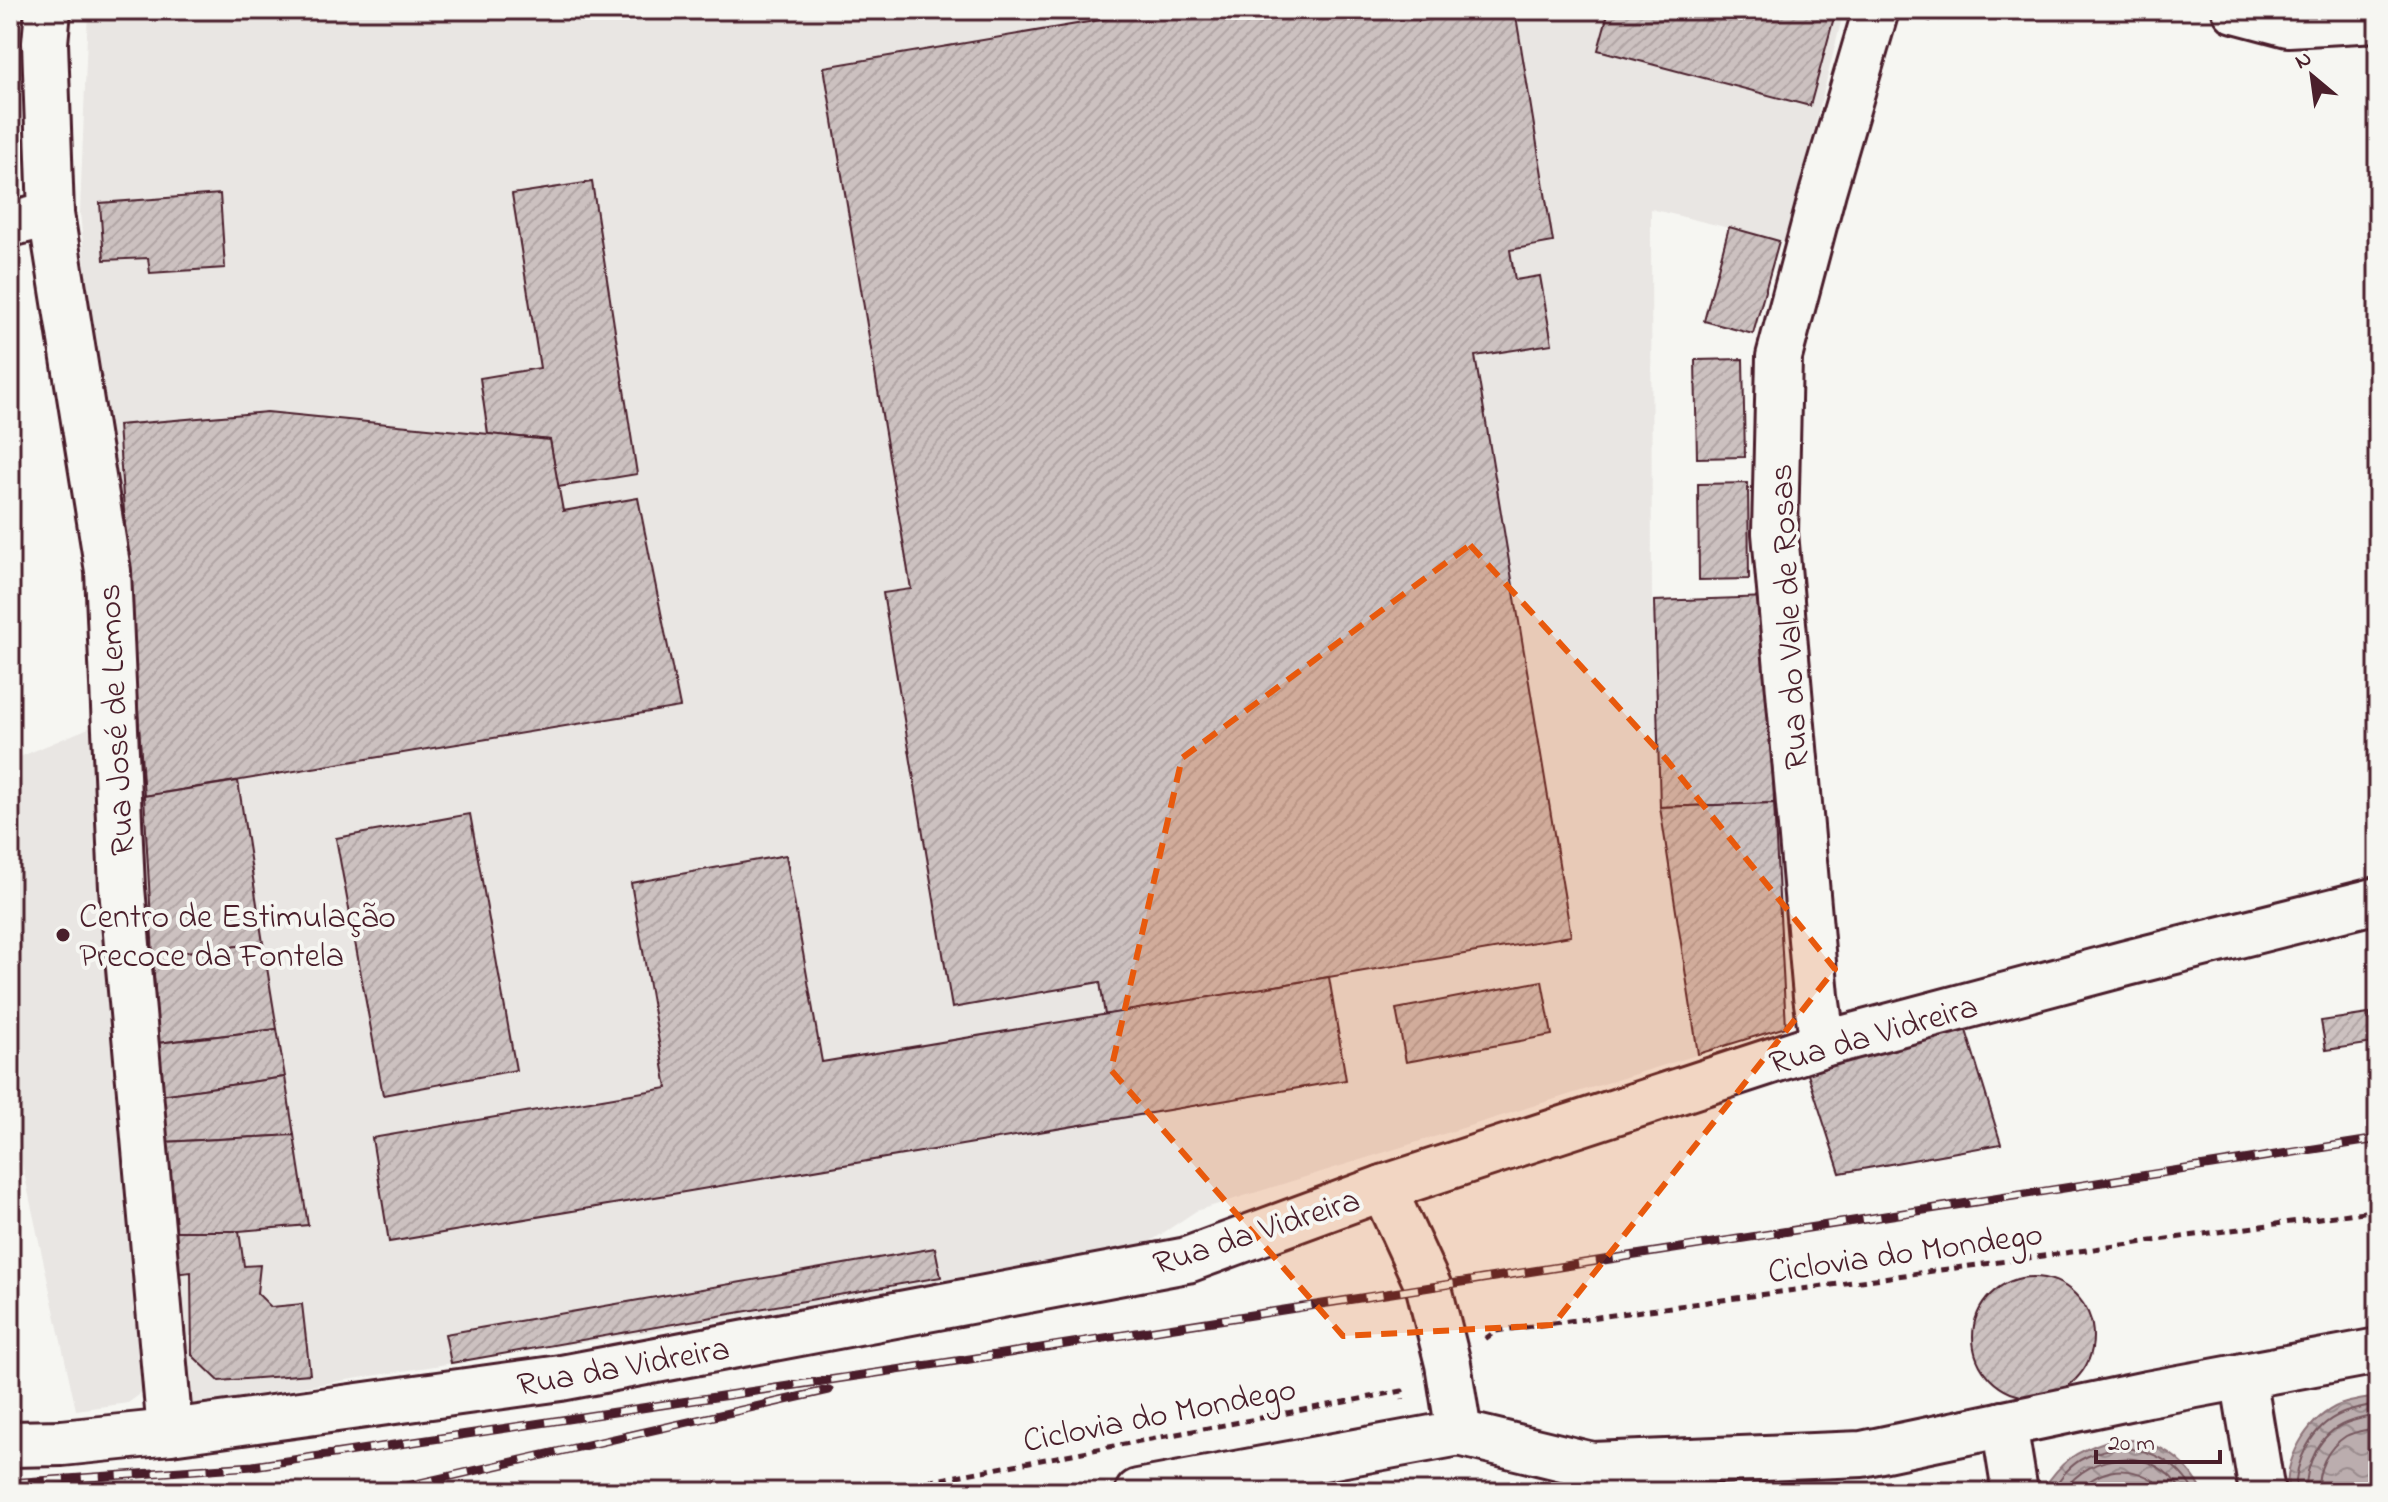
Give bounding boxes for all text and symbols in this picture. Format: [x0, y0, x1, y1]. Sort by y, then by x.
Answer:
north arrow [2272, 36, 2352, 116]
text: N [2290, 44, 2318, 79]
street label: Rua do Vale de Rosas [1758, 463, 1824, 771]
street label: Rua José de Lemos [86, 582, 150, 857]
place label: Centro de Estimulação Precoce da Fontela [79, 894, 396, 983]
marker: Centro de Estimulação Precoce da Fontela [54, 926, 72, 944]
street label: Rua da Vidreira [1764, 983, 1984, 1090]
street label: Rua da Vidreira [1147, 1177, 1367, 1291]
street label: Ciclovia do Mondego [1765, 1211, 2046, 1299]
street label: Rua da Vidreira [514, 1326, 734, 1412]
street label: Ciclovia do Mondego [1019, 1366, 1301, 1468]
scale bar [2096, 1414, 2220, 1464]
text: 20 m [2108, 1427, 2155, 1462]

